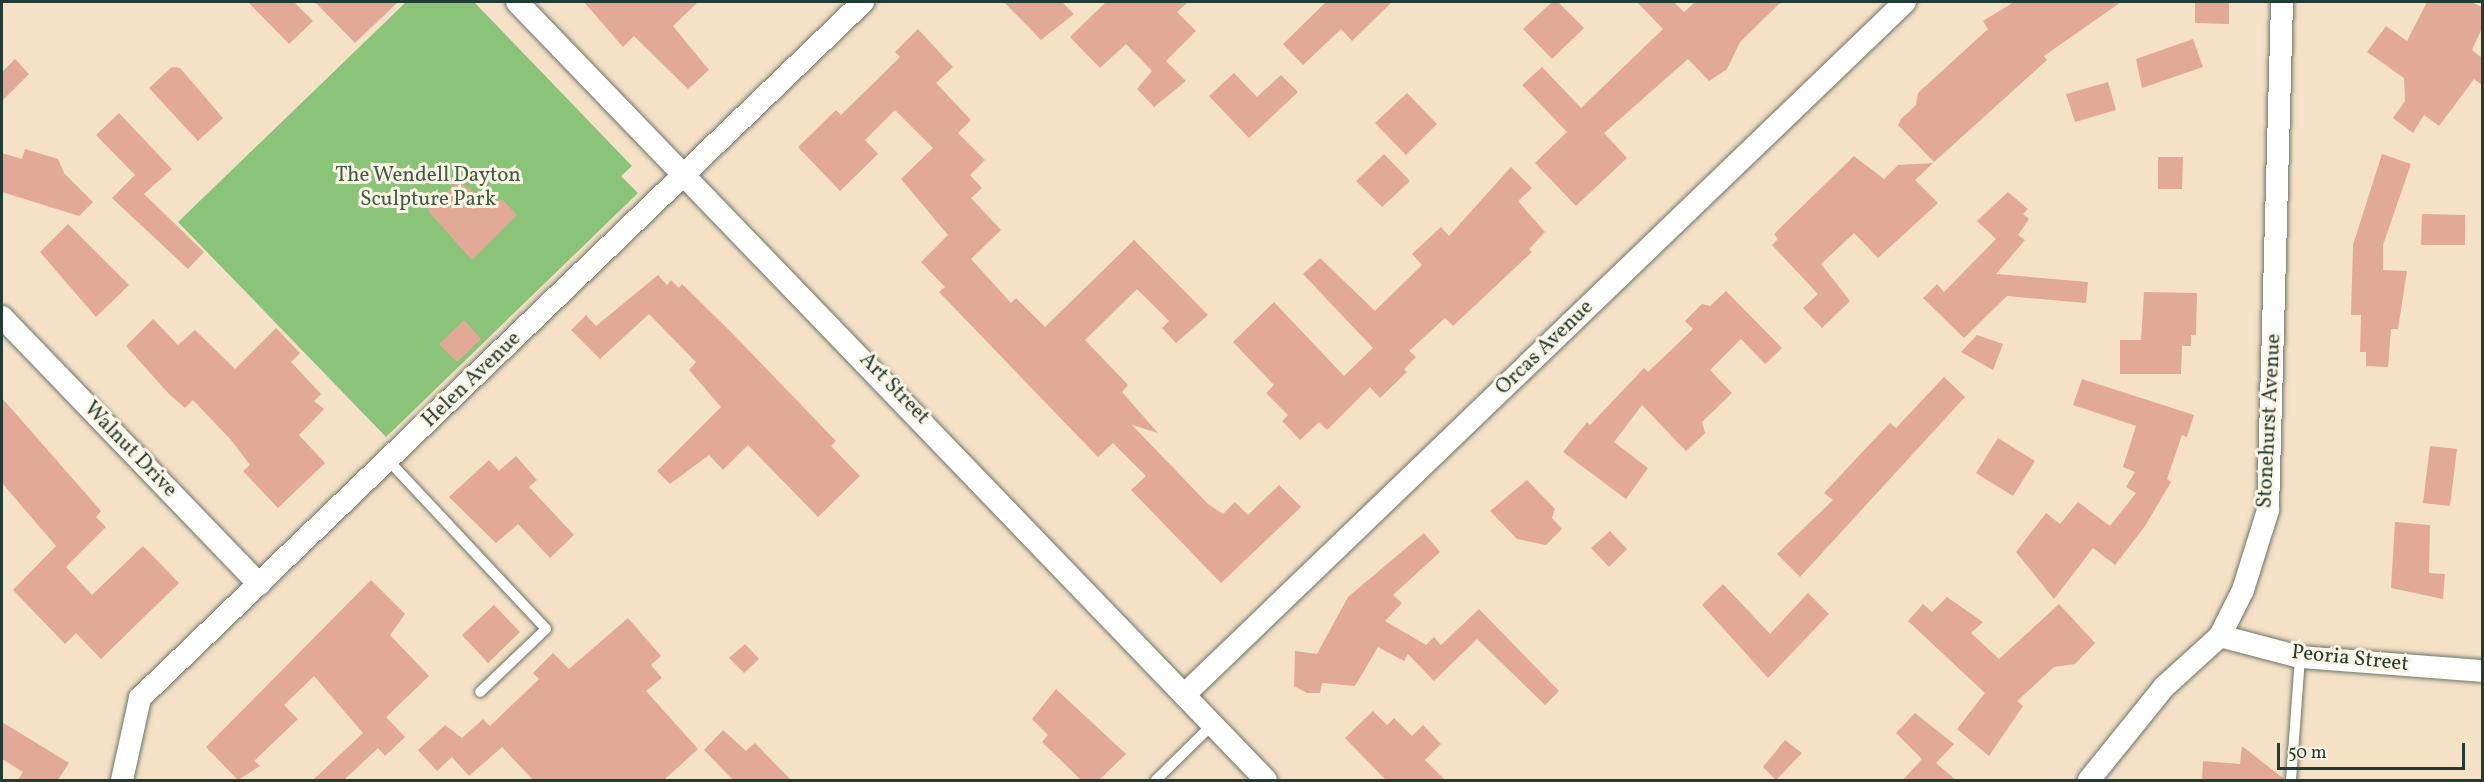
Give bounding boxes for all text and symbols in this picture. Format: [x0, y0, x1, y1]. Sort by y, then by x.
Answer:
park label: The Wendell Dayton Sculpture Park [335, 163, 521, 213]
street label: Orcas Avenue [1491, 295, 1599, 401]
street label: Helen Avenue [417, 327, 527, 433]
street label: Stonehurst Avenue [2253, 333, 2287, 509]
street label: Art Street [854, 348, 934, 430]
street label: Walnut Drive [78, 397, 182, 503]
street label: Peoria Street [2290, 640, 2410, 678]
scale bar [2280, 731, 2468, 769]
text: 50 m [2288, 741, 2327, 766]

